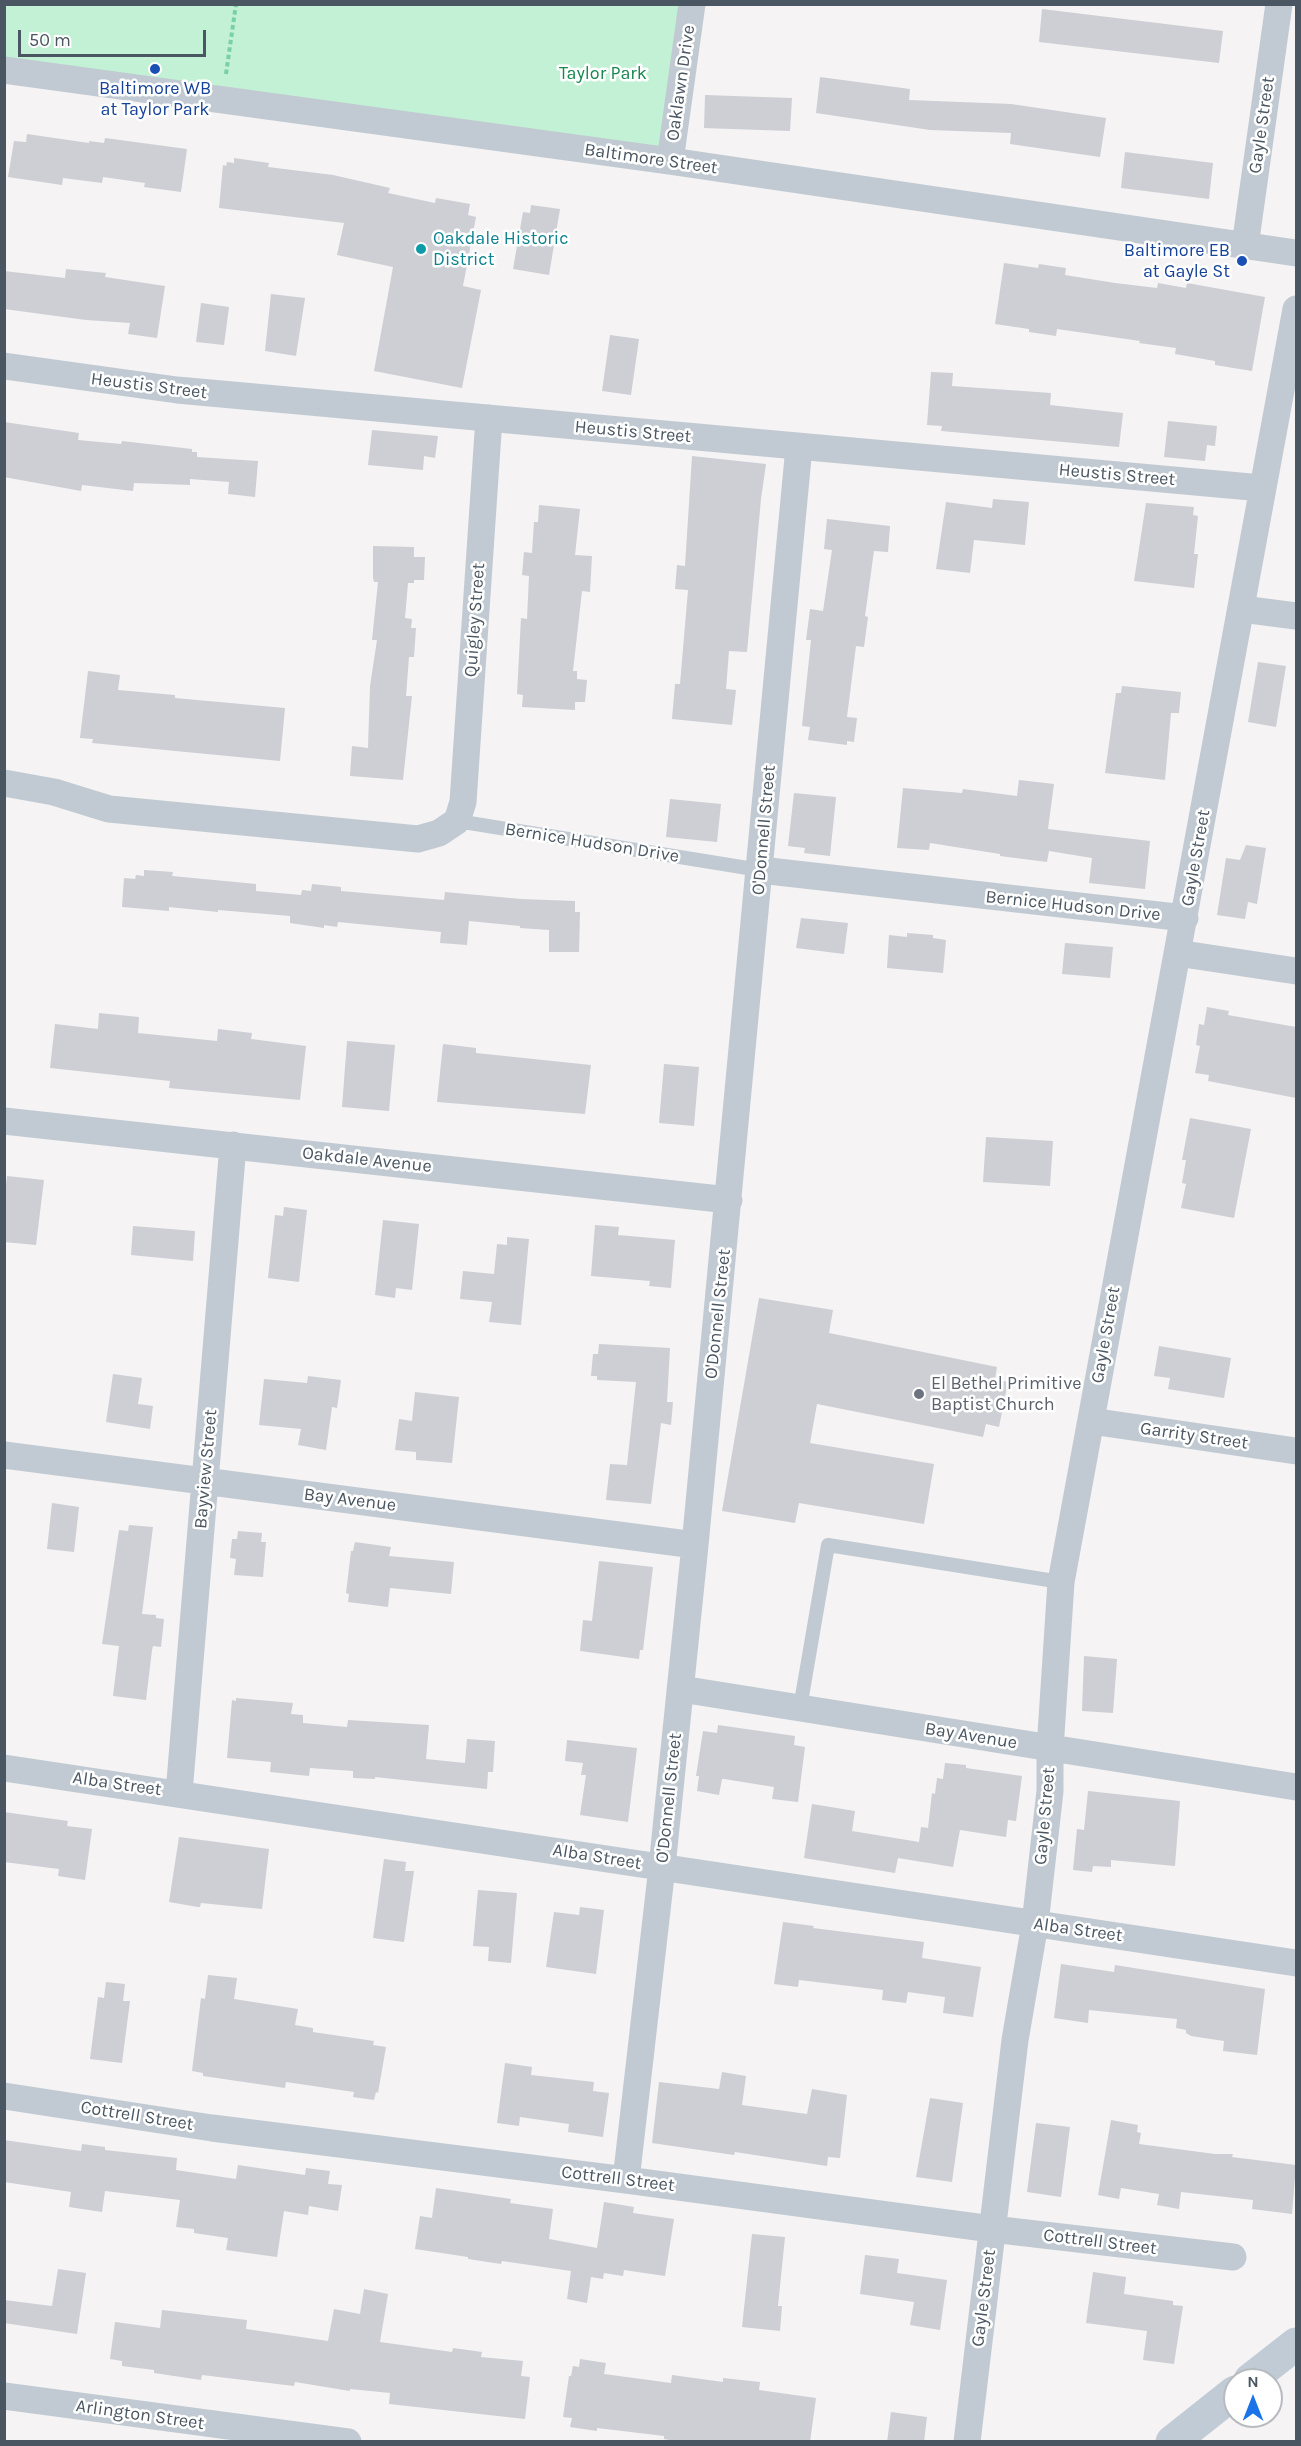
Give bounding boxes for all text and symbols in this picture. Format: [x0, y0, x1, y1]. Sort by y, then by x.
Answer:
scale bar [21, 18, 208, 56]
street label: Oaklawn Drive [662, 24, 700, 142]
text: 50 m [29, 29, 71, 51]
marker: Baltimore WB at Taylor Park [148, 62, 162, 76]
park label: Taylor Park [559, 63, 647, 85]
street label: Gayle Street [1244, 75, 1280, 175]
place label: Baltimore WB at Taylor Park [99, 78, 211, 121]
street label: Baltimore Street [583, 139, 719, 179]
place label: Oakdale Historic District [433, 228, 568, 270]
place label: Baltimore EB at Gayle St [1124, 240, 1230, 282]
marker: Oakdale Historic District [414, 242, 428, 256]
marker: Baltimore EB at Gayle St [1235, 254, 1249, 268]
street label: Heustis Street [90, 368, 208, 404]
street label: Heustis Street [574, 416, 692, 448]
street label: Heustis Street [1058, 459, 1176, 491]
street label: Quigley Street [460, 562, 490, 678]
street label: O'Donnell Street [748, 764, 780, 896]
street label: Gayle Street [1177, 808, 1215, 908]
street label: Bernice Hudson Drive [503, 819, 681, 867]
street label: Bernice Hudson Drive [984, 886, 1162, 926]
street label: Oakdale Avenue [301, 1142, 433, 1178]
street label: O'Donnell Street [700, 1248, 736, 1380]
street label: Gayle Street [1087, 1285, 1125, 1385]
place label: El Bethel Primitive Baptist Church [931, 1373, 1082, 1416]
marker: El Bethel Primitive Baptist Church [912, 1387, 926, 1401]
street label: Bayview Street [190, 1408, 222, 1530]
street label: Garrity Street [1139, 1418, 1249, 1454]
street label: Bay Avenue [303, 1484, 397, 1516]
street label: Bay Avenue [923, 1718, 1019, 1754]
street label: O'Donnell Street [651, 1732, 687, 1864]
street label: Gayle Street [1030, 1766, 1060, 1866]
street label: Alba Street [71, 1767, 163, 1801]
street label: Alba Street [551, 1839, 643, 1875]
street label: Alba Street [1032, 1913, 1124, 1947]
street label: Cottrell Street [79, 2096, 195, 2136]
street label: Cottrell Street [560, 2161, 676, 2197]
street label: Cottrell Street [1042, 2224, 1158, 2260]
street label: Gayle Street [967, 2248, 1001, 2348]
north arrow [1223, 2368, 1283, 2428]
text: N [1247, 2372, 1259, 2391]
street label: Arlington Street [74, 2395, 206, 2435]

